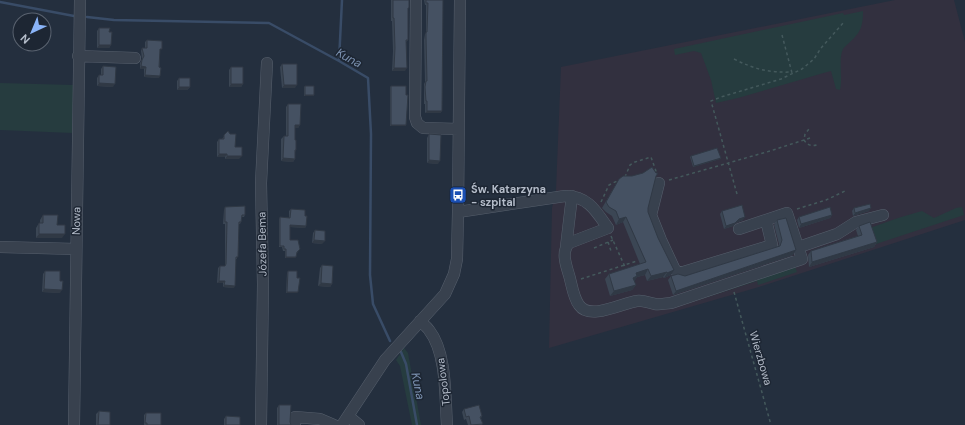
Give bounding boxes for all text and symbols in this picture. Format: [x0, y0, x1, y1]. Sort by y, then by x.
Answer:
north arrow [12, 12, 52, 52]
text: N [17, 31, 33, 47]
water label: Kuna [333, 44, 365, 72]
place label: Św. Katarzyna - szpital [471, 182, 546, 209]
bus stop icon: Św. Katarzyna - szpital [448, 185, 468, 205]
street label: Nowa [69, 207, 83, 235]
street label: Józefa Bema [254, 212, 270, 276]
street label: Wierzbowa [747, 329, 775, 387]
street label: Topolowa [433, 357, 453, 407]
water label: Kuna [407, 371, 429, 401]

